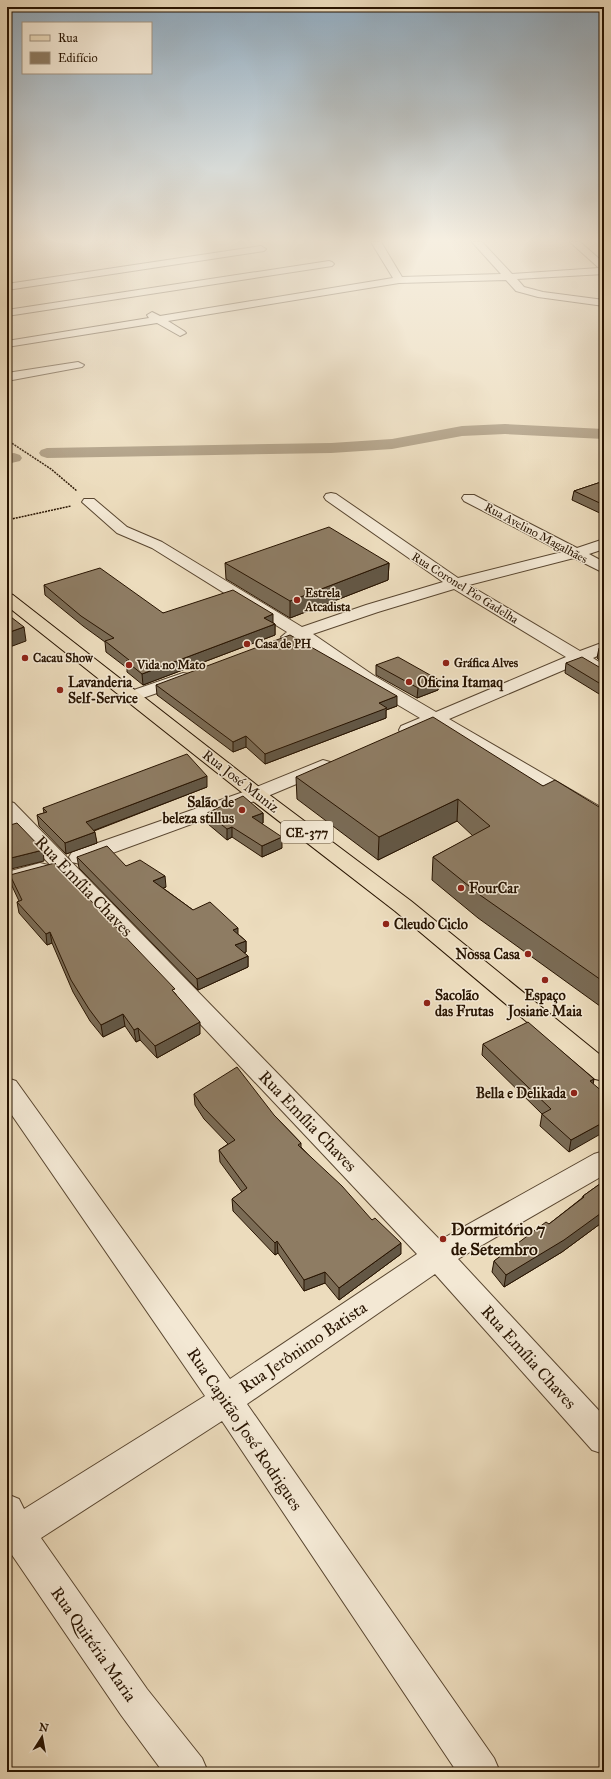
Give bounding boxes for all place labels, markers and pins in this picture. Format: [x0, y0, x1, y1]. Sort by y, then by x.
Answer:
place label: Estrela Atcadista [304, 586, 351, 614]
marker: Estrela Atcadista [292, 595, 302, 605]
place label: Casa de PH [255, 637, 312, 651]
marker: Casa de PH [242, 639, 252, 649]
place label: Cacau Show [33, 651, 94, 665]
marker: Cacau Show [20, 653, 30, 663]
place label: Gráfica Alves [454, 656, 519, 670]
place label: Vida no Mato [136, 658, 205, 672]
marker: Gráfica Alves [441, 658, 451, 668]
marker: Vida no Mato [124, 660, 134, 670]
place label: Lavanderia Self-Service [68, 674, 138, 707]
place label: Oficina Itamaq [417, 674, 504, 692]
marker: Oficina Itamaq [404, 677, 414, 687]
marker: Lavanderia Self-Service [55, 685, 65, 695]
place label: Salão de beleza stillus [161, 794, 234, 827]
marker: Salão de beleza stillus [237, 805, 247, 815]
place label: FourCar [469, 880, 519, 897]
marker: FourCar [456, 883, 466, 893]
place label: Cleudo Ciclo [394, 916, 468, 933]
marker: Cleudo Ciclo [381, 919, 391, 929]
place label: Nossa Casa [456, 946, 521, 963]
marker: Nossa Casa [523, 949, 533, 959]
marker: Espaço Josiane Maia [540, 975, 550, 985]
place label: Sacolão das Frutas [435, 987, 494, 1020]
place label: Espaço Josiane Maia [506, 987, 583, 1021]
marker: Sacolão das Frutas [422, 998, 432, 1008]
place label: Bella e Delikada [476, 1085, 567, 1102]
marker: Bella e Delikada [569, 1088, 579, 1098]
place label: Dormitório 7 de Setembro [451, 1219, 545, 1260]
marker: Dormitório 7 de Setembro [438, 1234, 448, 1244]

